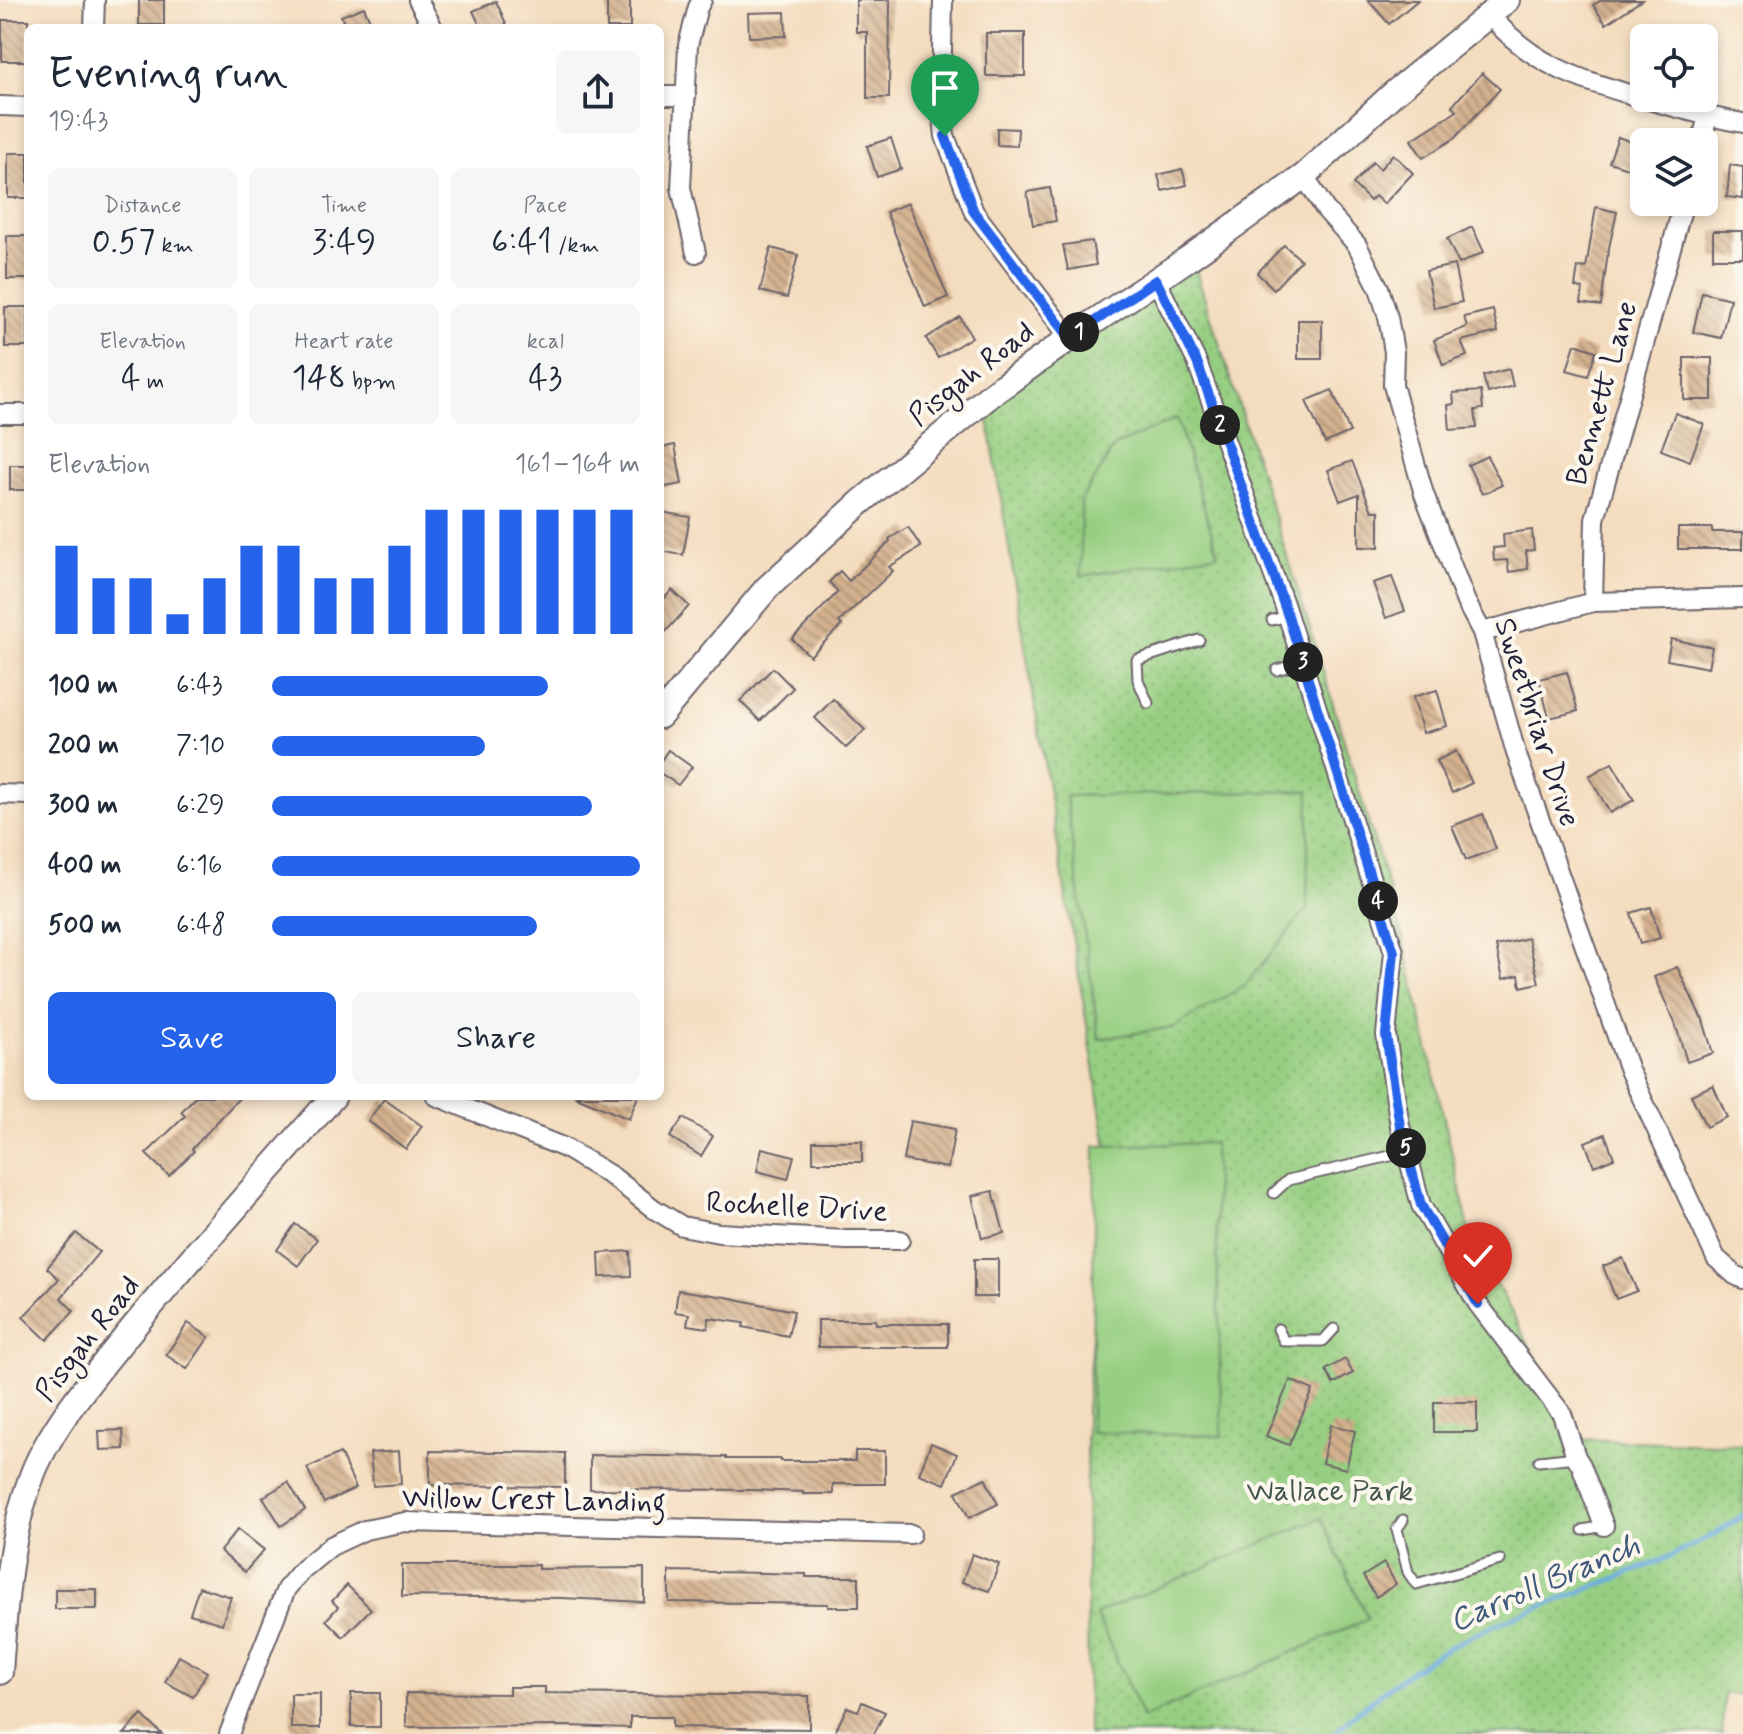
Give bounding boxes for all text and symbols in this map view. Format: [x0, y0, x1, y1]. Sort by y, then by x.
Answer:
map controls [1630, 24, 1718, 216]
button: locate [1630, 24, 1718, 112]
text: Evening run [48, 46, 288, 104]
button: share [556, 50, 640, 134]
pin [911, 54, 979, 136]
icon: arrive [923, 66, 967, 110]
text: 19:43 [48, 105, 108, 139]
button: layers [1630, 128, 1718, 216]
text: Distance [104, 192, 181, 220]
text: Time [321, 192, 367, 220]
text: Pace [523, 192, 567, 220]
text: 0.57 [92, 220, 155, 265]
text: 3:49 [312, 220, 376, 265]
text: 6:41 [491, 220, 552, 265]
text: km [155, 232, 193, 260]
text: /km [552, 232, 600, 260]
street label: Bennett Lane [1558, 297, 1647, 490]
pin: 1 [1059, 312, 1099, 352]
street label: Pisgah Road [901, 313, 1044, 437]
text: 1 [1074, 318, 1084, 346]
text: Elevation [99, 328, 186, 356]
text: Heart rate [295, 328, 393, 356]
text: kcal [527, 328, 564, 356]
text: 4 [121, 356, 141, 401]
text: 148 [292, 356, 346, 401]
text: 43 [528, 356, 562, 401]
text: m [141, 368, 164, 396]
text: bpm [346, 368, 396, 396]
pin: 2 [1200, 405, 1240, 445]
text: 2 [1215, 411, 1225, 439]
text: Elevation [48, 448, 150, 482]
text: 161–164 m [515, 448, 640, 482]
street label: Sweetbriar Drive [1484, 613, 1589, 832]
pin: 3 [1283, 642, 1323, 682]
text: 3 [1298, 648, 1308, 676]
text: 100 m [48, 669, 118, 703]
text: 6:43 [176, 669, 222, 703]
text: 200 m [48, 729, 119, 763]
text: 7:10 [176, 729, 225, 763]
text: 300 m [48, 789, 118, 823]
text: 6:29 [176, 789, 225, 823]
text: 400 m [48, 849, 121, 883]
text: 6:16 [176, 849, 222, 883]
pin: 4 [1358, 881, 1398, 921]
text: 4 [1372, 887, 1384, 915]
text: 500 m [48, 909, 122, 943]
text: 6:48 [176, 909, 226, 943]
button: Save [48, 992, 336, 1084]
button: Share [352, 992, 640, 1084]
pin: 5 [1386, 1128, 1426, 1168]
text: 5 [1399, 1134, 1413, 1162]
street label: Rochelle Drive [705, 1183, 889, 1232]
pin [1444, 1222, 1512, 1304]
icon: check [1456, 1234, 1500, 1278]
street label: Pisgah Road [27, 1268, 151, 1411]
park label: Wallace Park [1247, 1472, 1413, 1511]
street label: Willow Crest Landing [402, 1479, 666, 1525]
water label: Carroll Branch [1443, 1525, 1646, 1643]

